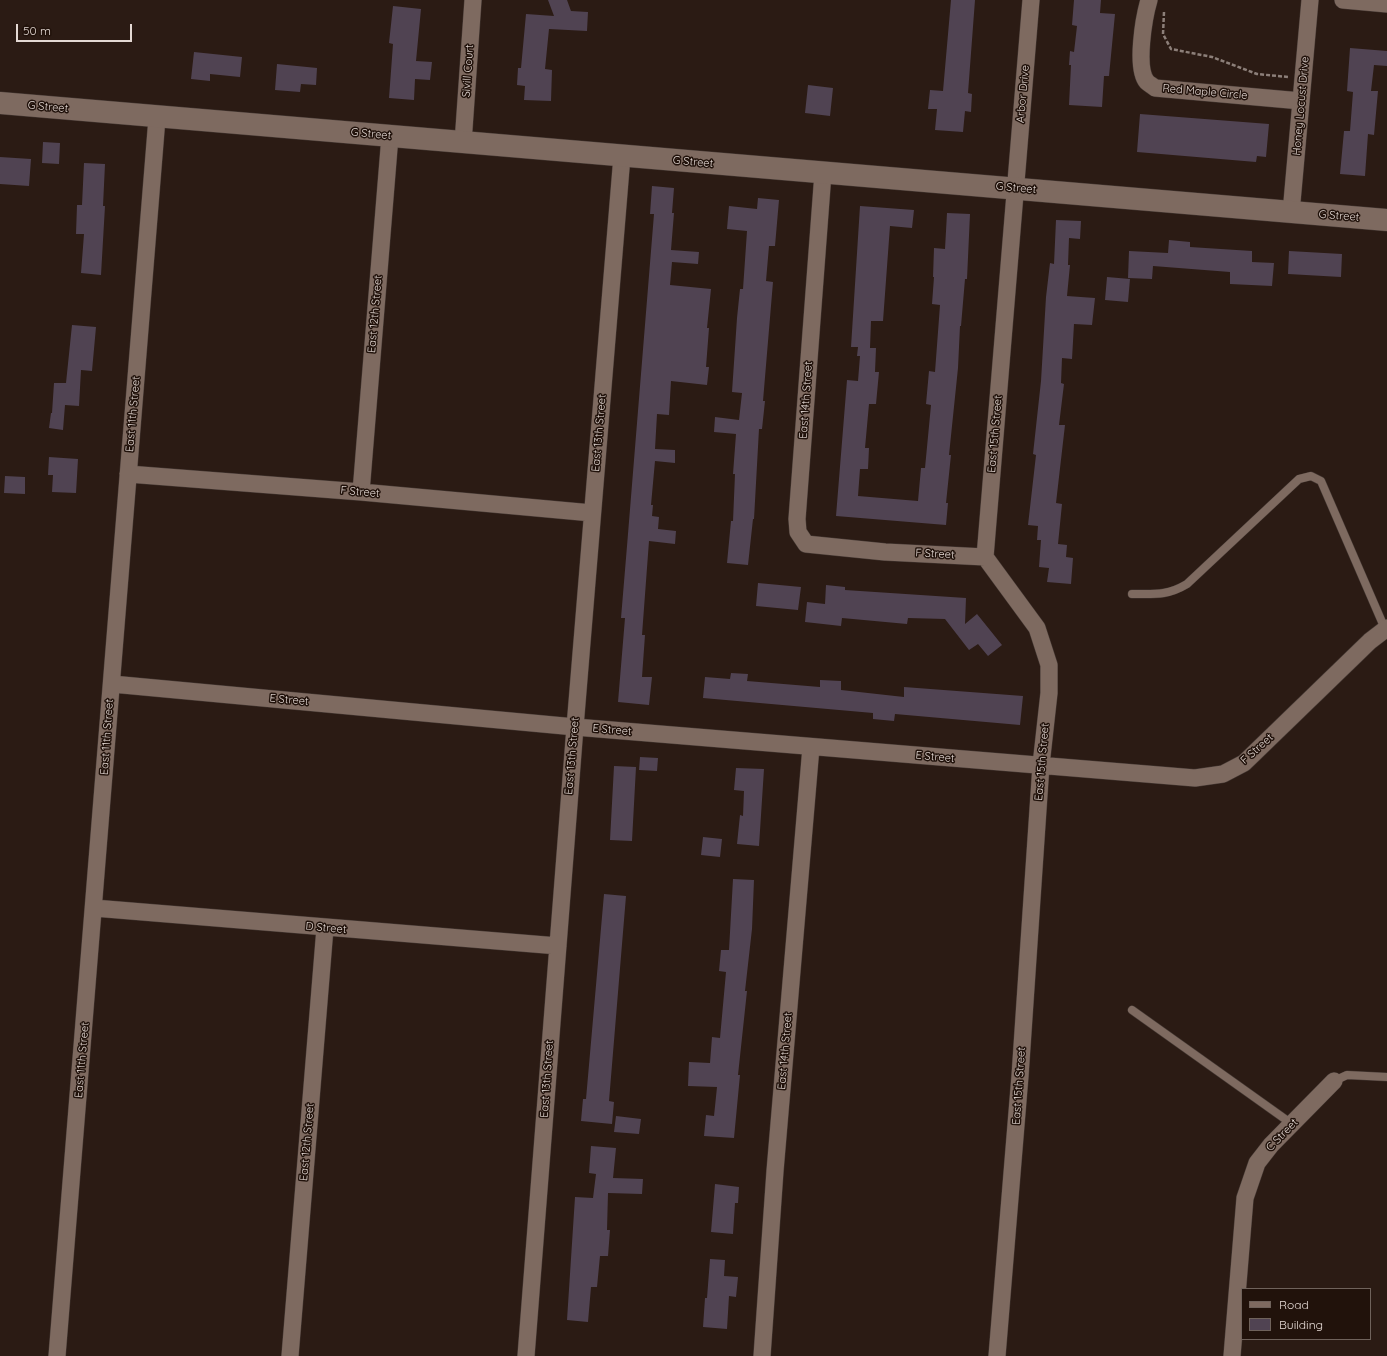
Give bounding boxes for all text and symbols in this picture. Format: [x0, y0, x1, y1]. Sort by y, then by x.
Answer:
scale bar [18, 16, 134, 42]
text: 50 m [23, 23, 51, 38]
street label: Sivill Court [460, 44, 476, 98]
street label: Honey Locust Drive [1290, 56, 1312, 156]
street label: Arbor Drive [1014, 64, 1032, 124]
street label: Red Maple Circle [1162, 82, 1248, 102]
street label: G Street [27, 99, 69, 115]
street label: G Street [350, 126, 392, 142]
street label: G Street [672, 154, 714, 170]
street label: G Street [995, 180, 1037, 196]
street label: G Street [1318, 208, 1360, 224]
street label: East 12th Street [365, 275, 385, 353]
street label: East 14th Street [797, 361, 815, 439]
street label: East 11th Street [123, 376, 143, 452]
street label: East 13th Street [589, 394, 609, 472]
street label: East 15th Street [985, 395, 1005, 473]
street label: F Street [340, 484, 380, 500]
street label: F Street [915, 546, 955, 562]
street label: E Street [269, 692, 309, 708]
street label: East 11th Street [98, 699, 116, 775]
street label: East 13th Street [562, 717, 582, 795]
street label: E Street [592, 722, 632, 738]
street label: East 15th Street [1032, 723, 1052, 801]
street label: F Street [1238, 731, 1276, 767]
street label: E Street [915, 749, 955, 765]
street label: D Street [305, 920, 347, 936]
street label: East 14th Street [775, 1012, 795, 1090]
street label: East 11th Street [72, 1022, 92, 1098]
street label: East 13th Street [538, 1040, 556, 1118]
street label: East 15th Street [1010, 1047, 1028, 1125]
street label: East 12th Street [297, 1103, 317, 1181]
street label: C Street [1263, 1116, 1301, 1154]
legend [1241, 1288, 1371, 1340]
text: Road [1279, 1297, 1309, 1312]
text: Building [1279, 1317, 1323, 1332]

